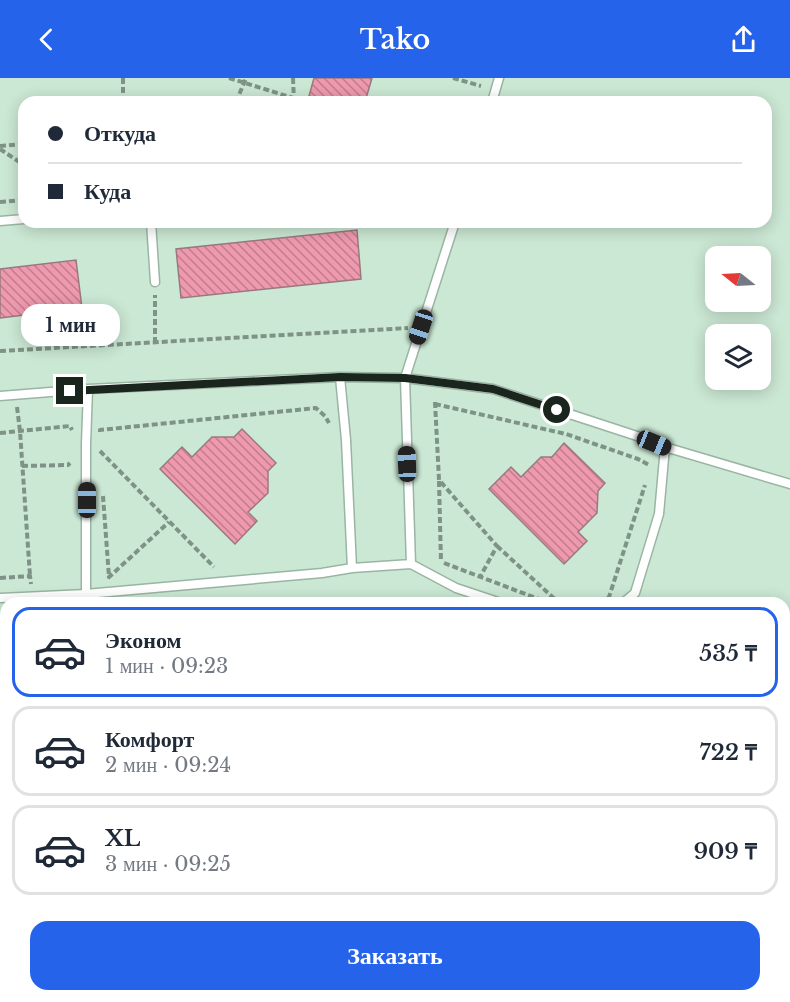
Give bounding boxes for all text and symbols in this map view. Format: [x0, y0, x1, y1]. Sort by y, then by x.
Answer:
icon: back [30, 23, 63, 56]
text: Tako [360, 23, 430, 56]
icon: share [727, 23, 760, 56]
text: Откуда [84, 120, 156, 147]
text: Куда [84, 178, 131, 205]
north arrow [705, 246, 771, 312]
map controls [705, 246, 771, 390]
callout: 1 мин [20, 304, 119, 346]
car [407, 307, 435, 347]
text: 1 мин [45, 313, 96, 337]
button: layers [705, 324, 771, 390]
route end [56, 377, 83, 404]
route start [543, 396, 570, 423]
car [634, 428, 674, 458]
car [397, 446, 417, 482]
car [78, 482, 96, 518]
icon: car [33, 625, 87, 679]
text: Эконом [105, 627, 182, 654]
text: 535 ₸ [699, 640, 757, 667]
text: 1 мин · 09:23 [105, 654, 228, 678]
icon: car [33, 724, 87, 778]
text: Комфорт [105, 726, 194, 753]
text: 722 ₸ [700, 739, 757, 766]
text: 2 мин · 09:24 [105, 753, 231, 777]
icon: car [33, 823, 87, 877]
text: XL [105, 825, 140, 852]
text: 909 ₸ [693, 838, 757, 865]
text: 3 мин · 09:25 [105, 852, 231, 876]
button: Заказать [30, 921, 760, 990]

